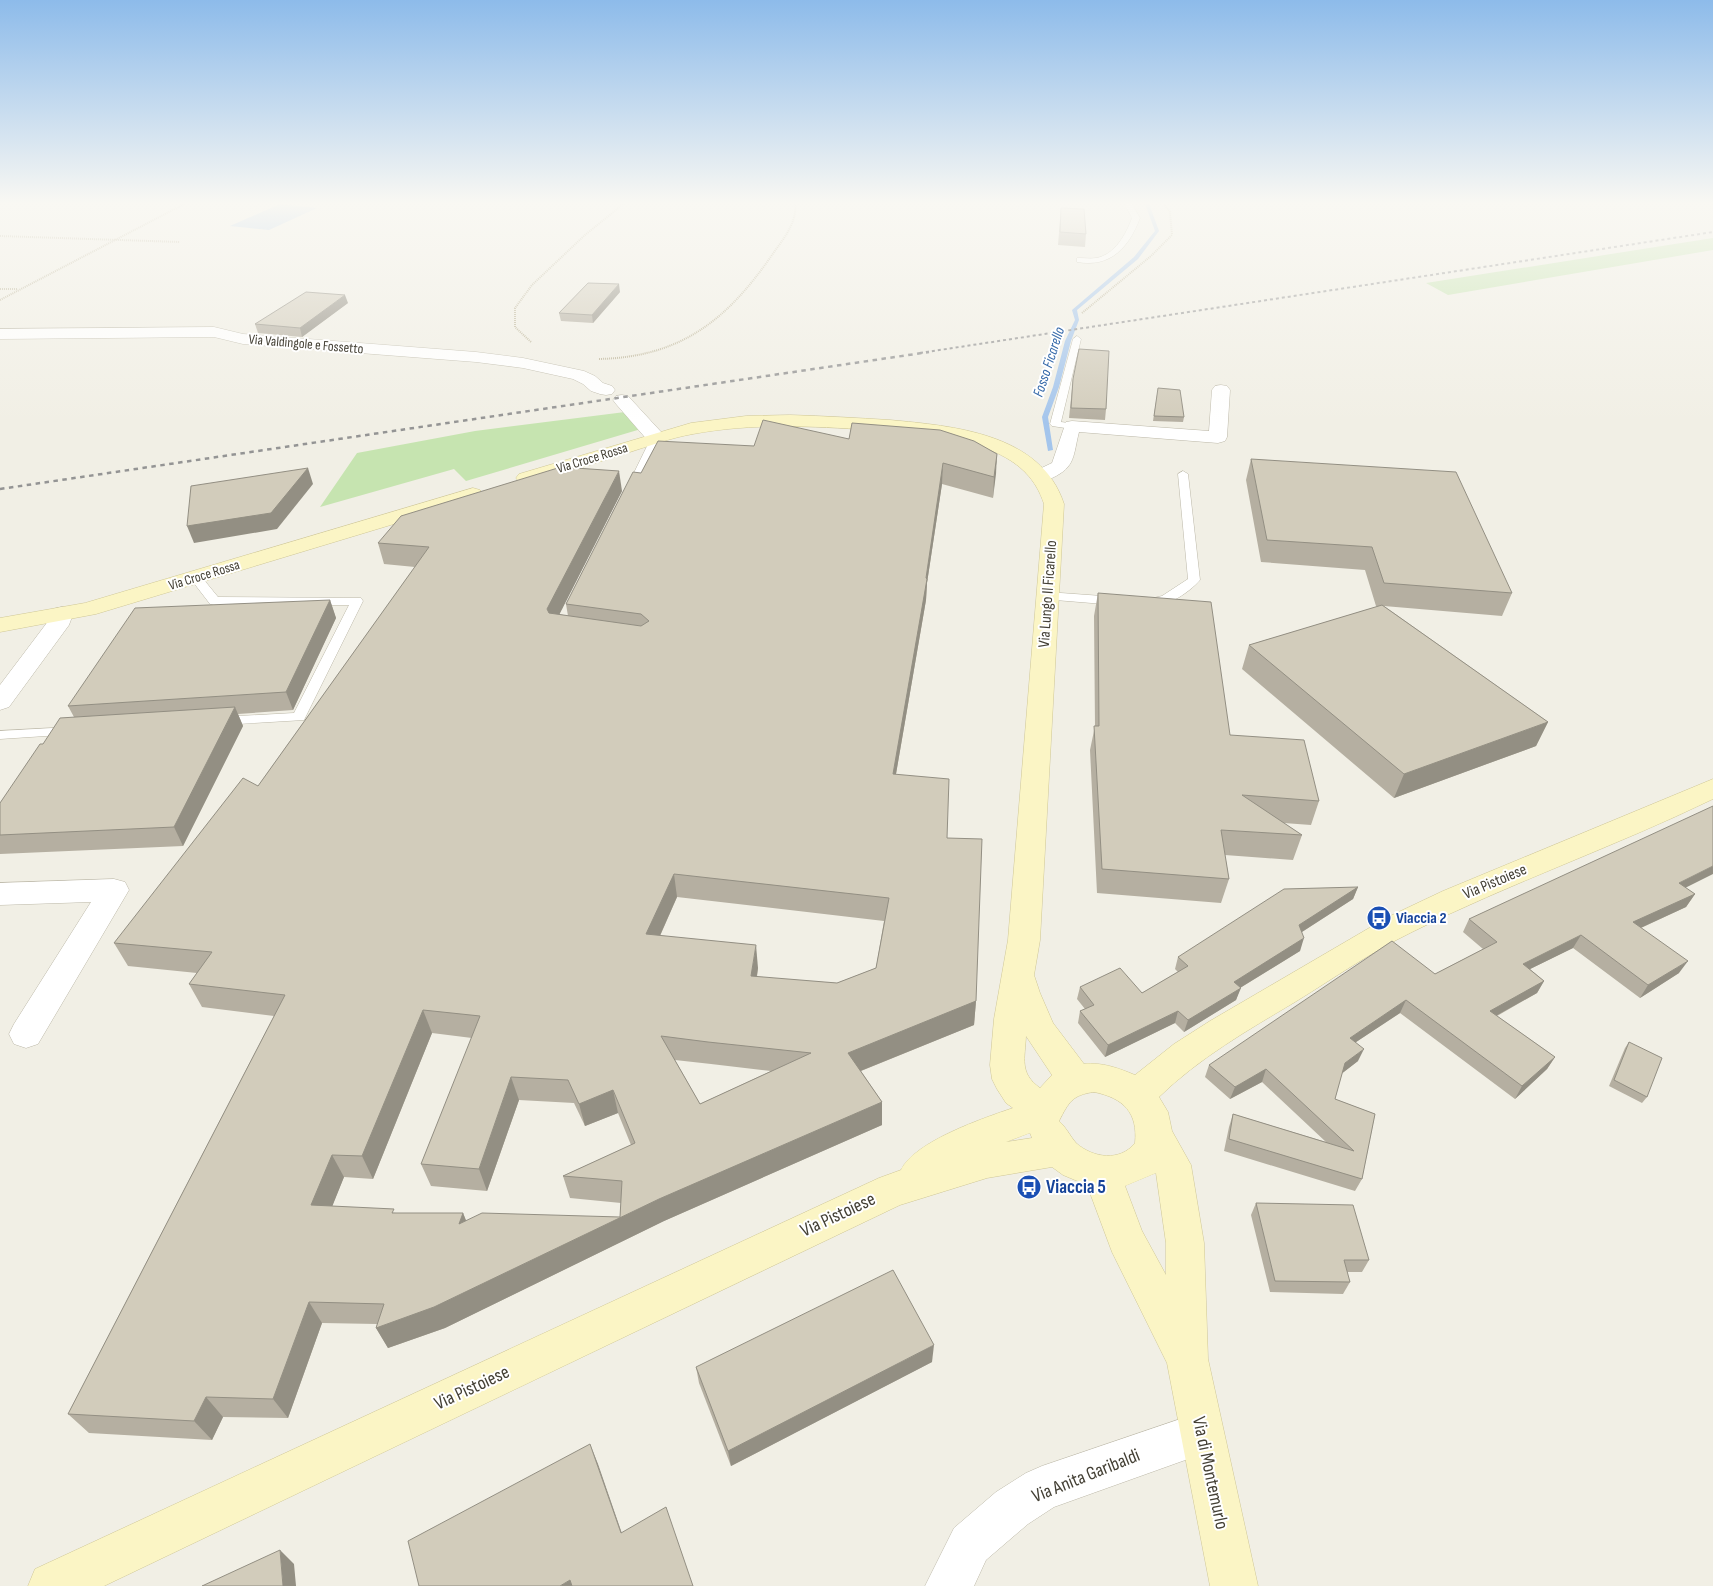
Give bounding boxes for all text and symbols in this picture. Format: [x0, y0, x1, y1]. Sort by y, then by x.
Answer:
water label: Fosso Ficarello [1029, 325, 1069, 399]
street label: Via Valdingole e Fossetto [248, 331, 364, 357]
street label: Via Croce Rossa [554, 439, 630, 477]
street label: Via Lungo Il Ficarello [1035, 540, 1061, 648]
street label: Via Croce Rossa [166, 556, 242, 594]
street label: Via Pistoiese [1460, 860, 1530, 904]
bus stop icon: Viaccia 2 [1366, 905, 1392, 931]
place label: Viaccia 2 [1396, 909, 1446, 928]
bus stop icon: Viaccia 5 [1016, 1174, 1042, 1200]
place label: Viaccia 5 [1046, 1176, 1106, 1199]
street label: Via Pistoiese [797, 1188, 879, 1242]
street label: Via Pistoiese [431, 1361, 513, 1415]
street label: Via di Montemurlo [1187, 1415, 1233, 1531]
street label: Via Anita Garibaldi [1029, 1444, 1143, 1508]

